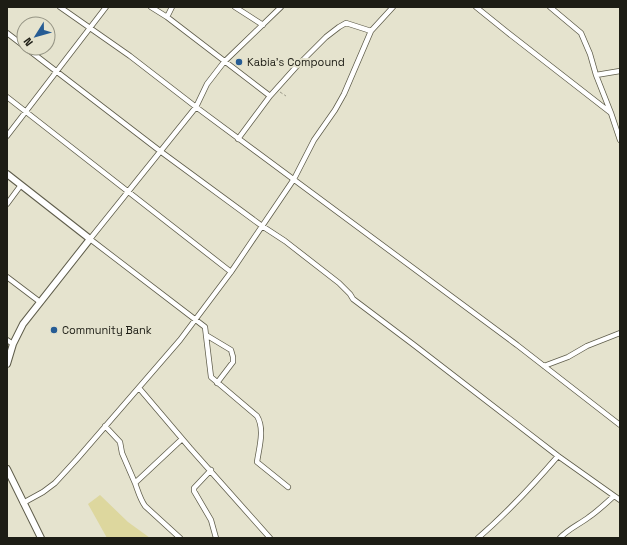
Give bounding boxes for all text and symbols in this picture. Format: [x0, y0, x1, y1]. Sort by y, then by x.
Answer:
north arrow [16, 16, 56, 56]
text: N [20, 35, 36, 49]
place label: Kabia's Compound [247, 55, 345, 69]
marker: Kabia's Compound [234, 57, 244, 67]
place label: Community Bank [62, 323, 152, 337]
marker: Community Bank [49, 325, 59, 335]

